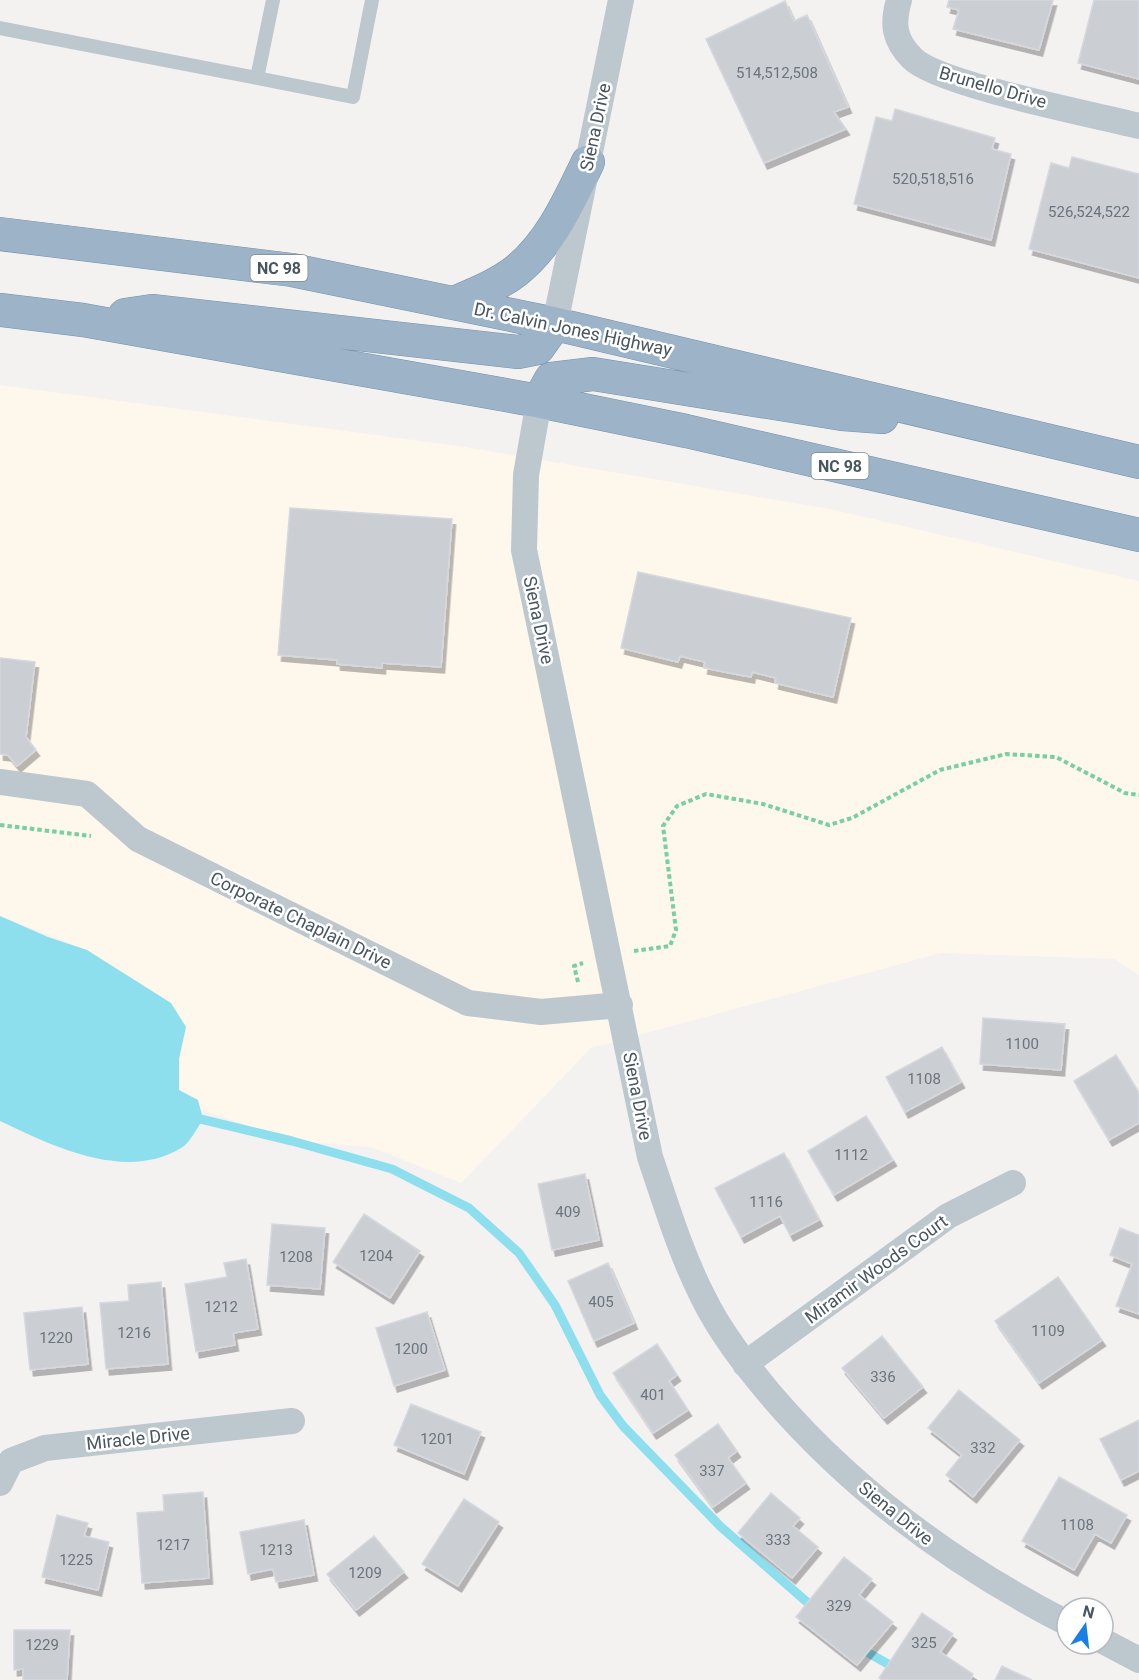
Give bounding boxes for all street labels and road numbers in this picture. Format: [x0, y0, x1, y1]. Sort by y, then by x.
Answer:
street label: Brunello Drive [937, 62, 1049, 112]
street label: Siena Drive [575, 81, 615, 173]
road number: NC 98 [250, 255, 308, 281]
street label: Dr. Calvin Jones Highway [472, 298, 674, 360]
road number: NC 98 [812, 453, 868, 479]
street label: Siena Drive [519, 574, 559, 666]
street label: Corporate Chaplain Drive [207, 867, 395, 973]
street label: Siena Drive [619, 1050, 657, 1142]
street label: Miramir Woods Court [801, 1210, 951, 1328]
street label: Miracle Drive [85, 1422, 191, 1454]
street label: Siena Drive [855, 1477, 937, 1549]

